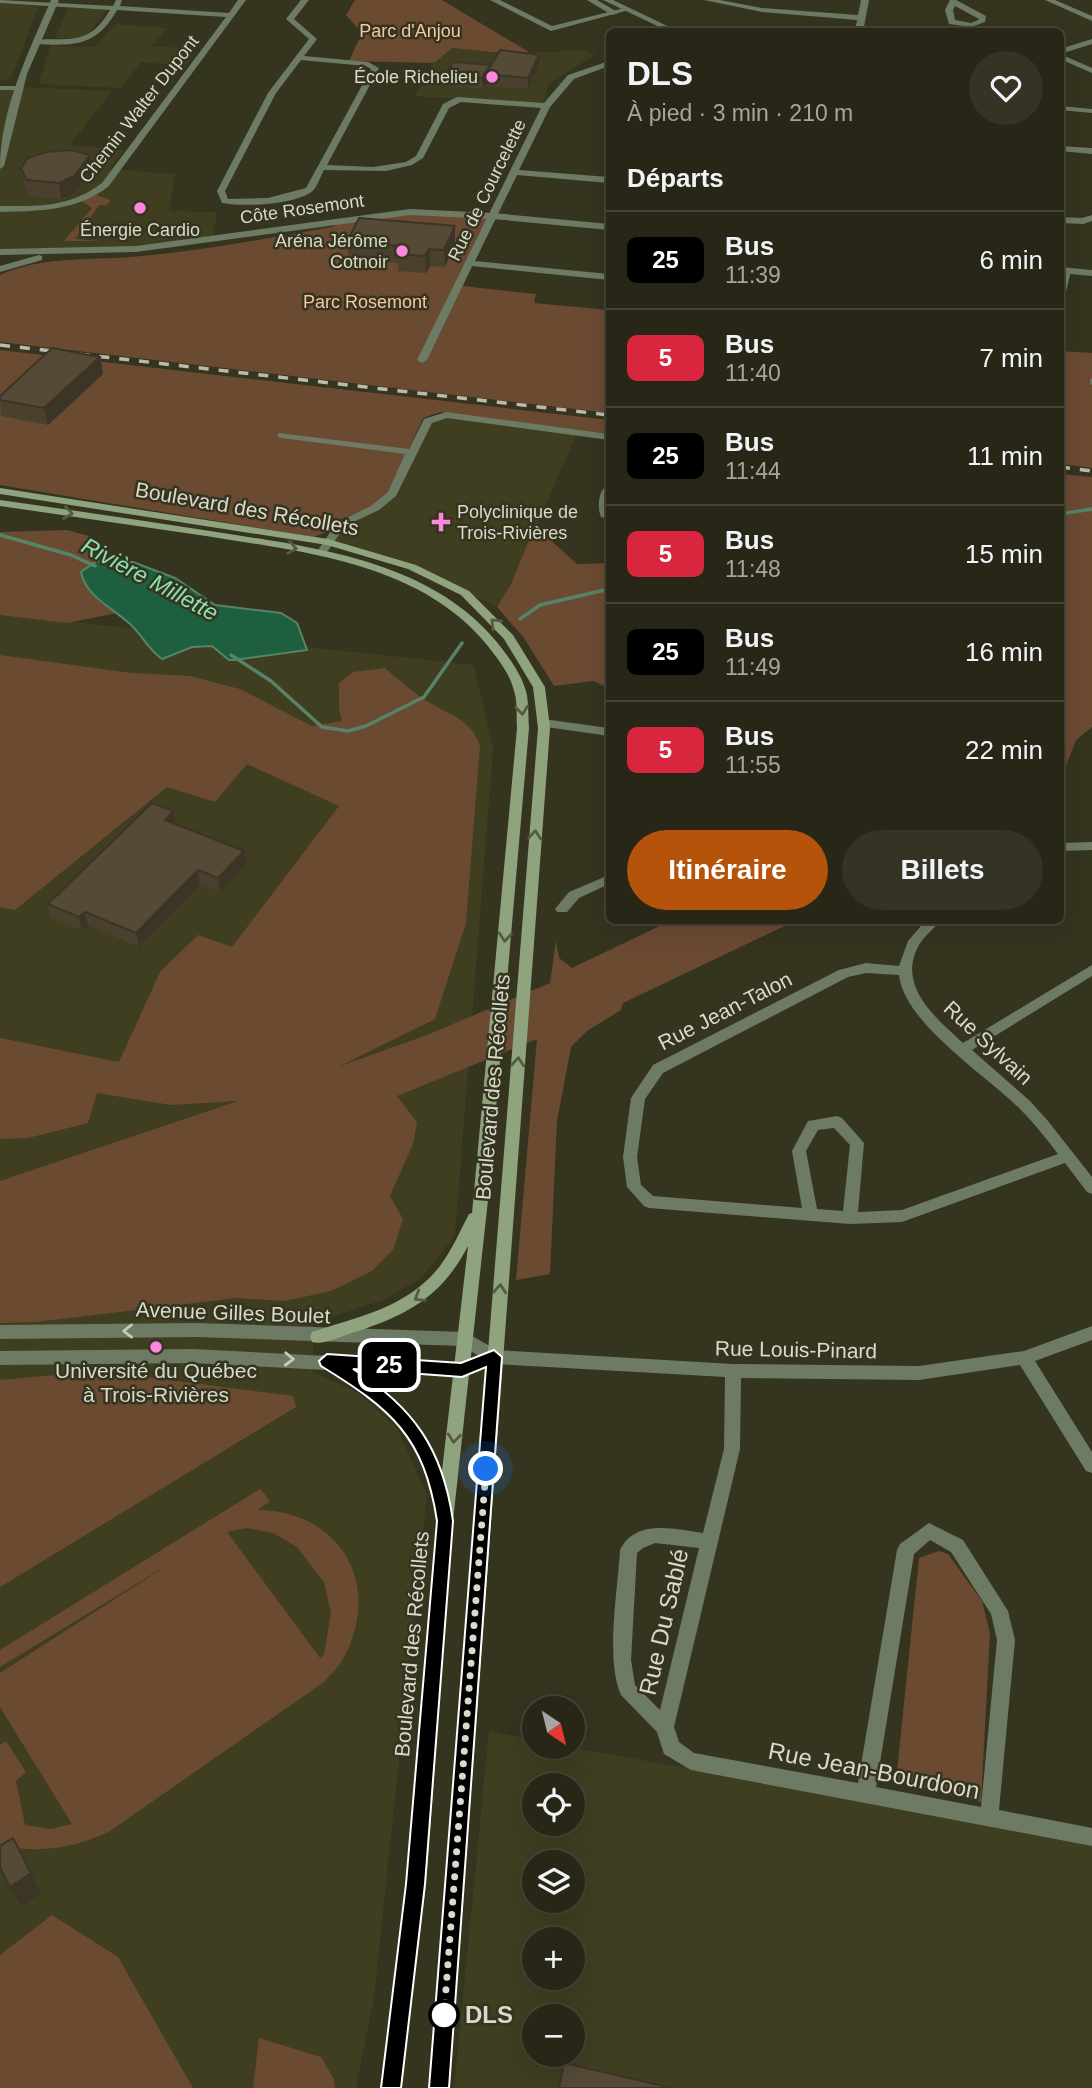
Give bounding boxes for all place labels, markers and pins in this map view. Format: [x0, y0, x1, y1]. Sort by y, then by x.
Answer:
place label: École Richelieu [354, 67, 478, 87]
marker: École Richelieu [484, 69, 500, 85]
marker: Énergie Cardio [132, 200, 148, 216]
place label: Énergie Cardio [80, 220, 200, 240]
place label: Aréna Jérôme Cotnoir [275, 231, 388, 272]
marker: Aréna Jérôme Cotnoir [394, 243, 410, 259]
place label: Polyclinique de Trois-Rivières [457, 502, 578, 543]
marker: Polyclinique de Trois-Rivières [431, 512, 451, 532]
marker: Université du Québec à Trois-Rivières [148, 1339, 164, 1355]
place label: Université du Québec à Trois-Rivières [55, 1359, 257, 1406]
marker: DLS [429, 2000, 459, 2030]
place label: DLS [465, 2001, 513, 2028]

